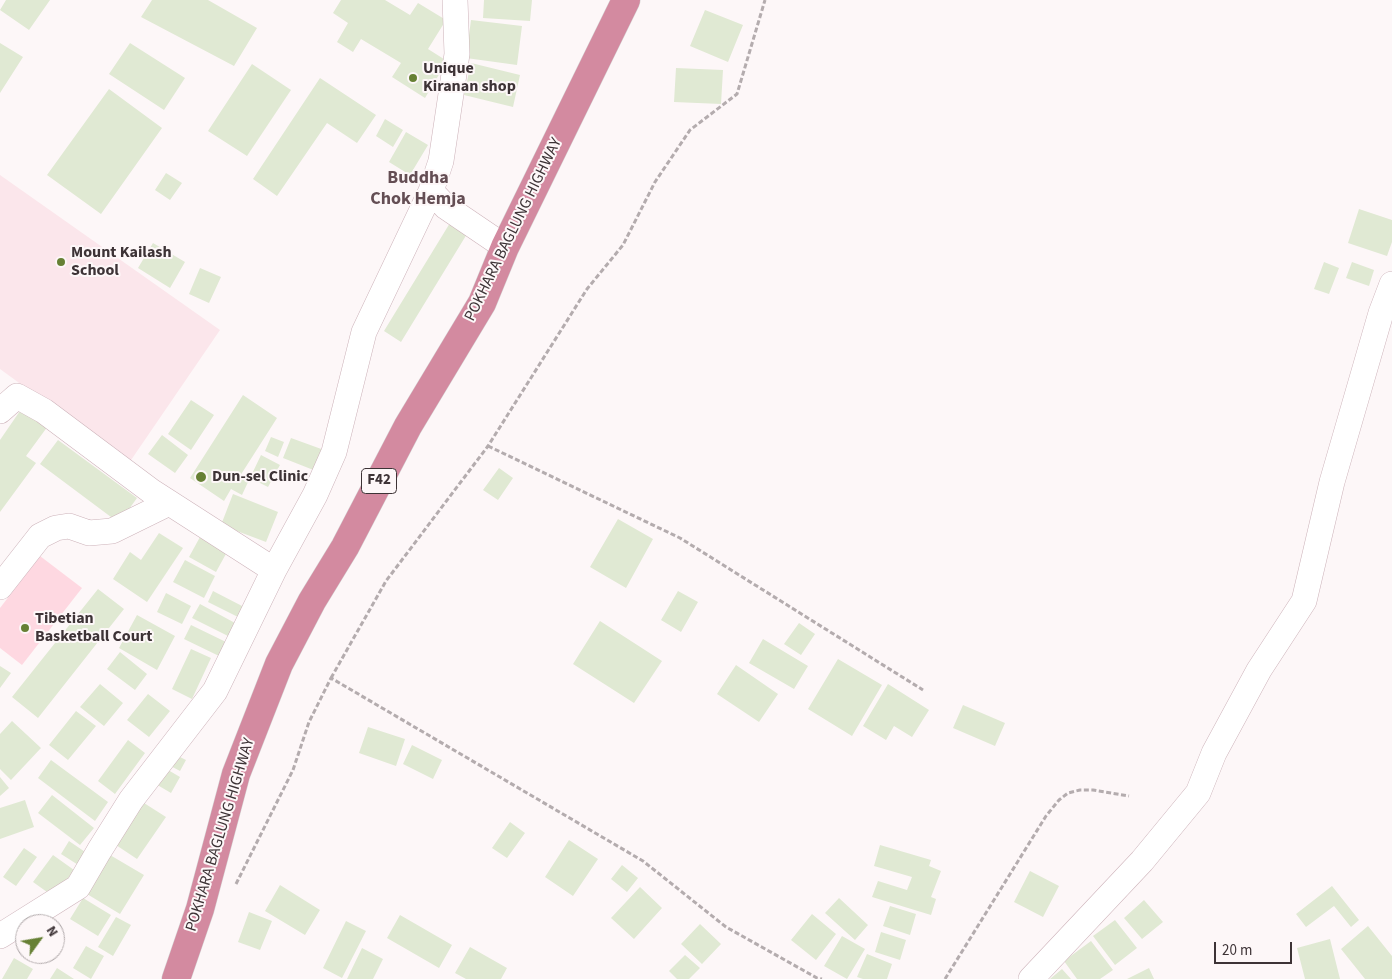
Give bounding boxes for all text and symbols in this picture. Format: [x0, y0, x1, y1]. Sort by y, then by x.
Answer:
place label: Unique Kiranan shop [423, 59, 516, 97]
marker: Unique Kiranan shop [407, 72, 419, 84]
street label: POKHARA BAGLUNG HIGHWAY [461, 135, 567, 325]
district label: Buddha Chok Hemja [370, 168, 466, 210]
place label: Mount Kailash School [71, 243, 172, 281]
marker: Mount Kailash School [55, 256, 67, 268]
place label: Dun-sel Clinic [212, 467, 308, 487]
road number: F42 [362, 468, 396, 494]
marker: Dun-sel Clinic [194, 470, 208, 484]
place label: Tibetian Basketball Court [35, 609, 152, 647]
marker: Tibetian Basketball Court [19, 622, 31, 634]
street label: POKHARA BAGLUNG HIGHWAY [182, 736, 260, 934]
north arrow [15, 914, 65, 964]
text: N [41, 922, 63, 941]
scale bar [1217, 932, 1294, 964]
text: 20 m [1222, 940, 1252, 961]

